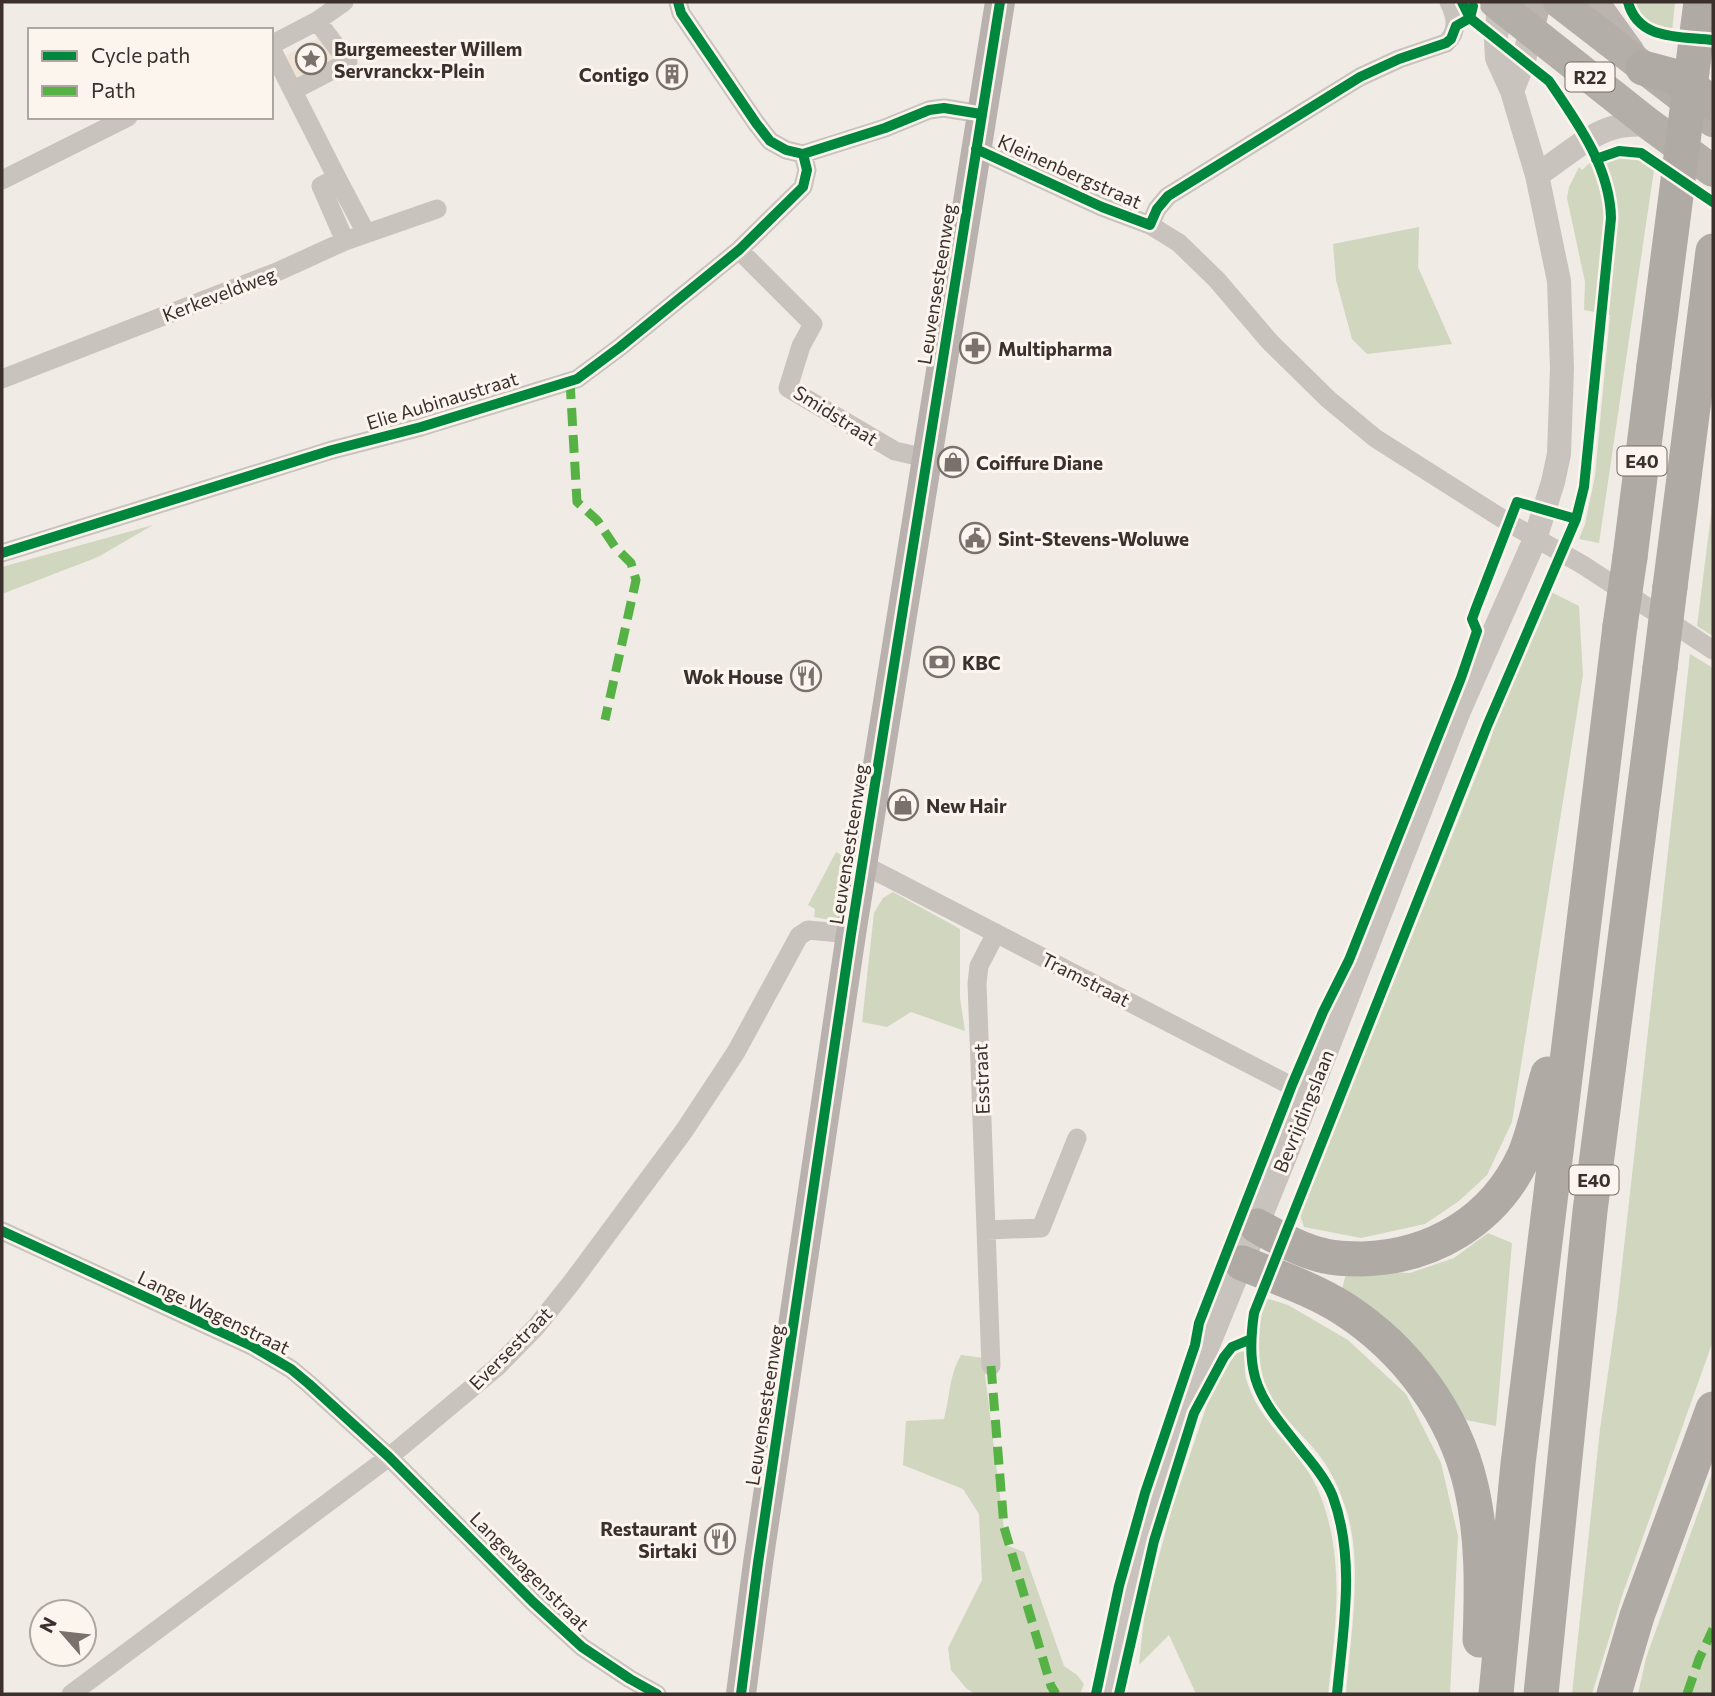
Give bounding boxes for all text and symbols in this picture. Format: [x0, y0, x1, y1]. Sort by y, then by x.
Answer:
legend [28, 28, 273, 119]
place label: Burgemeester Willem Servranckx-Plein [334, 37, 522, 82]
text: Cycle path [91, 42, 190, 67]
place icon: Burgemeester Willem Servranckx-Plein [294, 42, 328, 76]
building icon: Contigo [655, 57, 689, 91]
road number: R22 [1566, 62, 1614, 92]
place label: Contigo [579, 63, 649, 86]
text: Path [91, 77, 136, 102]
street label: Kleinenbergstraat [995, 129, 1146, 213]
street label: Leuvensesteenweg [912, 202, 960, 366]
street label: Kerkeveldweg [159, 262, 279, 326]
pharmacy icon: Multipharma [958, 331, 992, 365]
place label: Multipharma [998, 337, 1112, 360]
street label: Elie Aubinaustraat [363, 366, 521, 434]
street label: Smidstraat [790, 380, 883, 450]
shop icon: Coiffure Diane [936, 445, 970, 479]
road number: E40 [1618, 447, 1666, 476]
place label: Coiffure Diane [976, 451, 1103, 474]
public building icon: Sint-Stevens-Woluwe [958, 521, 992, 555]
place label: Sint-Stevens-Woluwe [998, 527, 1189, 550]
bank icon: KBC [922, 645, 956, 679]
place label: KBC [962, 651, 1001, 674]
restaurant icon: Wok House [789, 659, 823, 693]
place label: Wok House [683, 665, 783, 688]
street label: Leuvensesteenweg [824, 762, 872, 926]
shop icon: New Hair [886, 788, 920, 822]
place label: New Hair [926, 794, 1007, 817]
street label: Tramstraat [1038, 947, 1134, 1011]
street label: Esstraat [968, 1043, 994, 1115]
street label: Bevrijdingslaan [1268, 1046, 1338, 1176]
road number: E40 [1570, 1166, 1618, 1195]
street label: Lange Wagenstraat [134, 1265, 294, 1359]
street label: Eversestraat [464, 1302, 556, 1394]
street label: Leuvensesteenweg [740, 1323, 788, 1487]
street label: Langewagenstraat [466, 1507, 594, 1635]
place label: Restaurant Sirtaki [600, 1517, 697, 1562]
restaurant icon: Restaurant Sirtaki [703, 1522, 737, 1556]
north arrow [28, 1598, 98, 1668]
text: N [34, 1613, 61, 1636]

